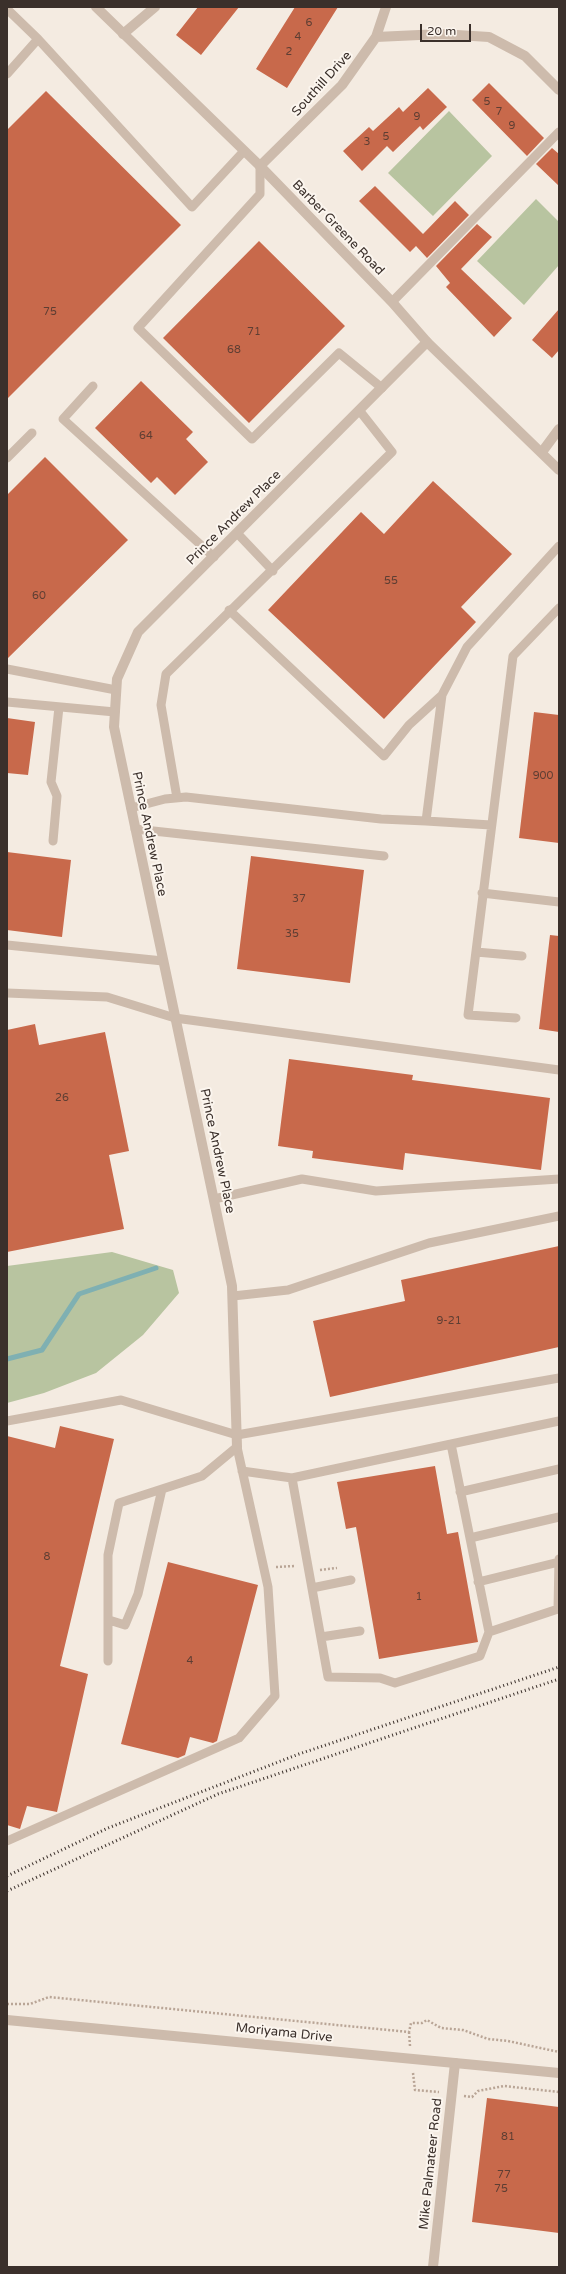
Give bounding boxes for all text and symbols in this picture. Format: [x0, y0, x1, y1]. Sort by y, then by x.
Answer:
house number: 6 [306, 16, 312, 30]
scale bar [422, 16, 473, 42]
text: 20 m [427, 24, 456, 38]
house number: 4 [295, 30, 301, 44]
house number: 2 [286, 45, 292, 59]
street label: Southill Drive [289, 48, 355, 120]
house number: 5 [484, 95, 490, 109]
house number: 7 [496, 105, 502, 119]
house number: 9 [414, 110, 420, 124]
house number: 9 [509, 119, 515, 133]
house number: 5 [383, 130, 389, 144]
house number: 3 [364, 135, 370, 149]
street label: Barber Greene Road [289, 177, 387, 279]
house number: 75 [43, 305, 57, 319]
house number: 71 [247, 325, 261, 339]
house number: 68 [227, 343, 241, 357]
house number: 64 [139, 429, 153, 443]
street label: Prince Andrew Place [183, 467, 285, 569]
house number: 55 [384, 574, 398, 588]
house number: 60 [32, 589, 46, 603]
house number: 900 [533, 769, 553, 783]
street label: Prince Andrew Place [128, 770, 170, 898]
house number: 37 [292, 892, 306, 906]
house number: 35 [285, 927, 299, 941]
street label: Prince Andrew Place [196, 1087, 238, 1215]
house number: 26 [55, 1091, 69, 1105]
house number: 9-21 [436, 1314, 462, 1328]
house number: 8 [44, 1550, 50, 1564]
house number: 1 [416, 1590, 422, 1604]
house number: 4 [187, 1654, 193, 1668]
street label: Moriyama Drive [235, 2020, 333, 2046]
street label: Mike Palmateer Road [416, 2098, 446, 2230]
house number: 81 [501, 2130, 515, 2144]
house number: 77 [497, 2168, 511, 2182]
house number: 75 [494, 2182, 508, 2196]

